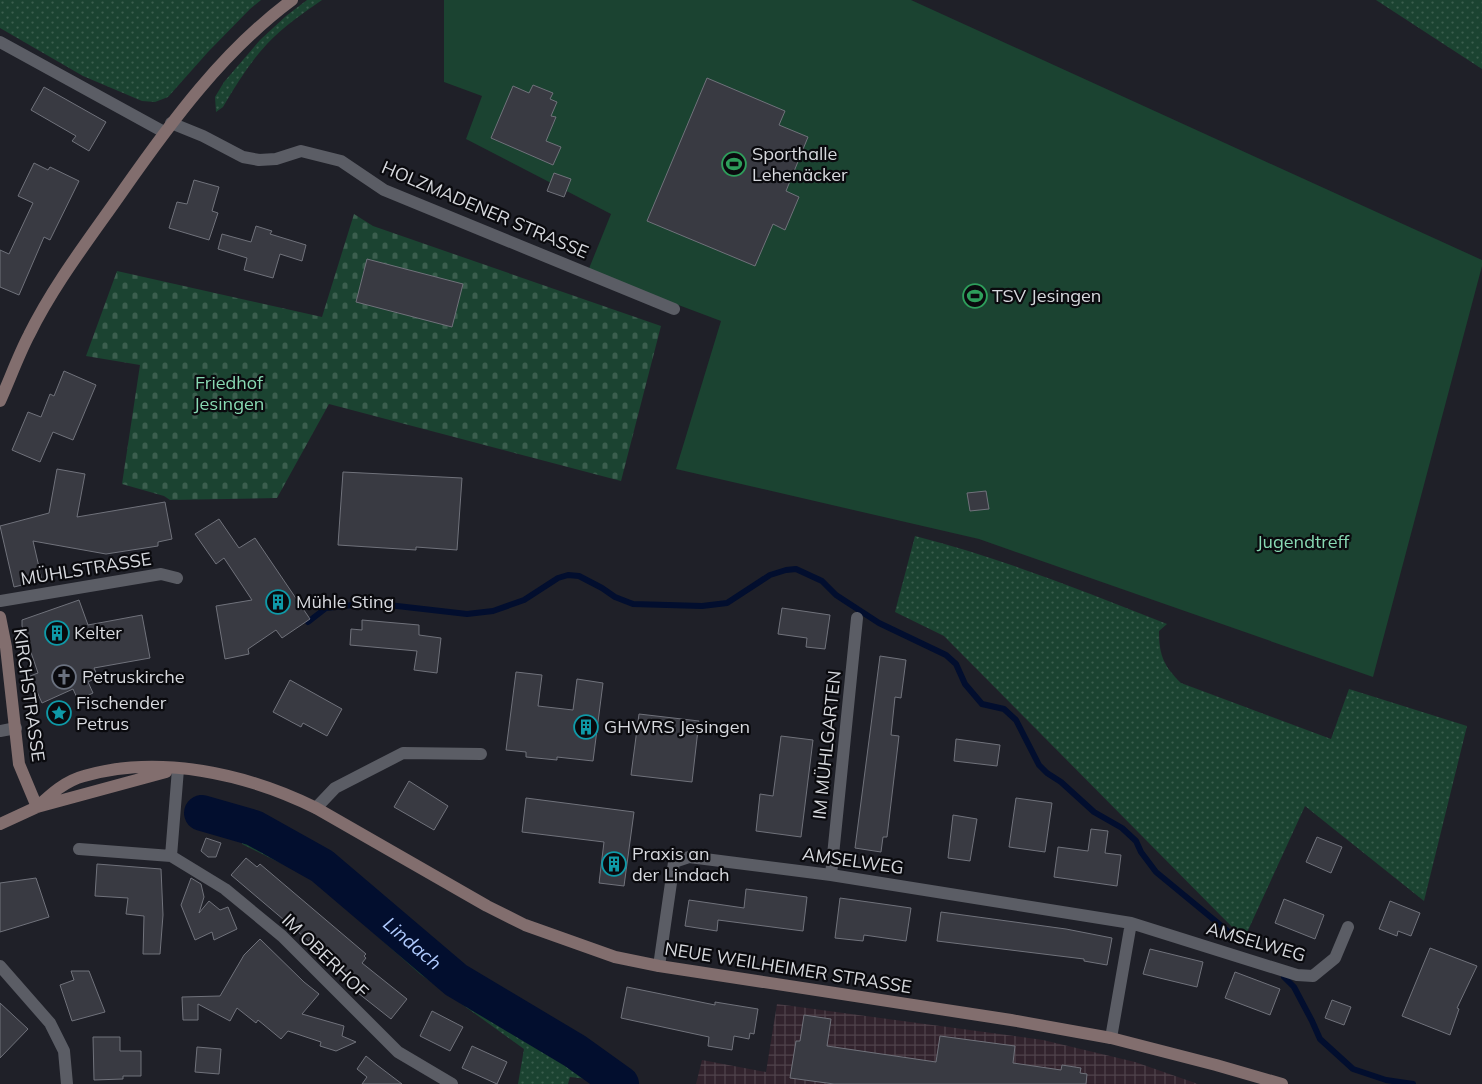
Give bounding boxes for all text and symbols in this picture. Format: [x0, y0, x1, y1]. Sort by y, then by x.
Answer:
place label: Sporthalle Lehenäcker [752, 142, 848, 186]
sports icon: Sporthalle Lehenäcker [721, 151, 747, 177]
street label: HOLZMADENER STRASSE [378, 156, 592, 264]
sports icon: TSV Jesingen [962, 283, 988, 309]
place label: TSV Jesingen [992, 284, 1101, 307]
park label: Friedhof Jesingen [194, 371, 264, 415]
park label: Jugendtreff [1257, 530, 1350, 553]
street label: MÜHLSTRASSE [19, 547, 153, 590]
building icon: Mühle Sting [265, 589, 291, 615]
place label: Mühle Sting [296, 590, 394, 613]
building icon: Kelter [44, 620, 70, 646]
place label: Kelter [74, 621, 122, 644]
street label: KIRCHSTRASSE [9, 627, 50, 763]
church icon: Petruskirche [51, 664, 77, 690]
place label: Petruskirche [82, 665, 184, 688]
street label: IM MÜHLGARTEN [807, 669, 846, 821]
place label: Fischender Petrus [76, 691, 167, 735]
place icon: Fischender Petrus [46, 700, 72, 726]
building icon: GHWRS Jesingen [573, 714, 599, 740]
place label: GHWRS Jesingen [604, 715, 750, 738]
place label: Praxis an der Lindach [632, 842, 730, 886]
street label: AMSELWEG [801, 842, 905, 879]
building icon: Praxis an der Lindach [601, 851, 627, 877]
street label: IM OBERHOF [277, 909, 374, 1003]
water label: Lindach [378, 911, 447, 975]
street label: AMSELWEG [1204, 916, 1308, 967]
street label: NEUE WEILHEIMER STRASSE [663, 937, 913, 998]

